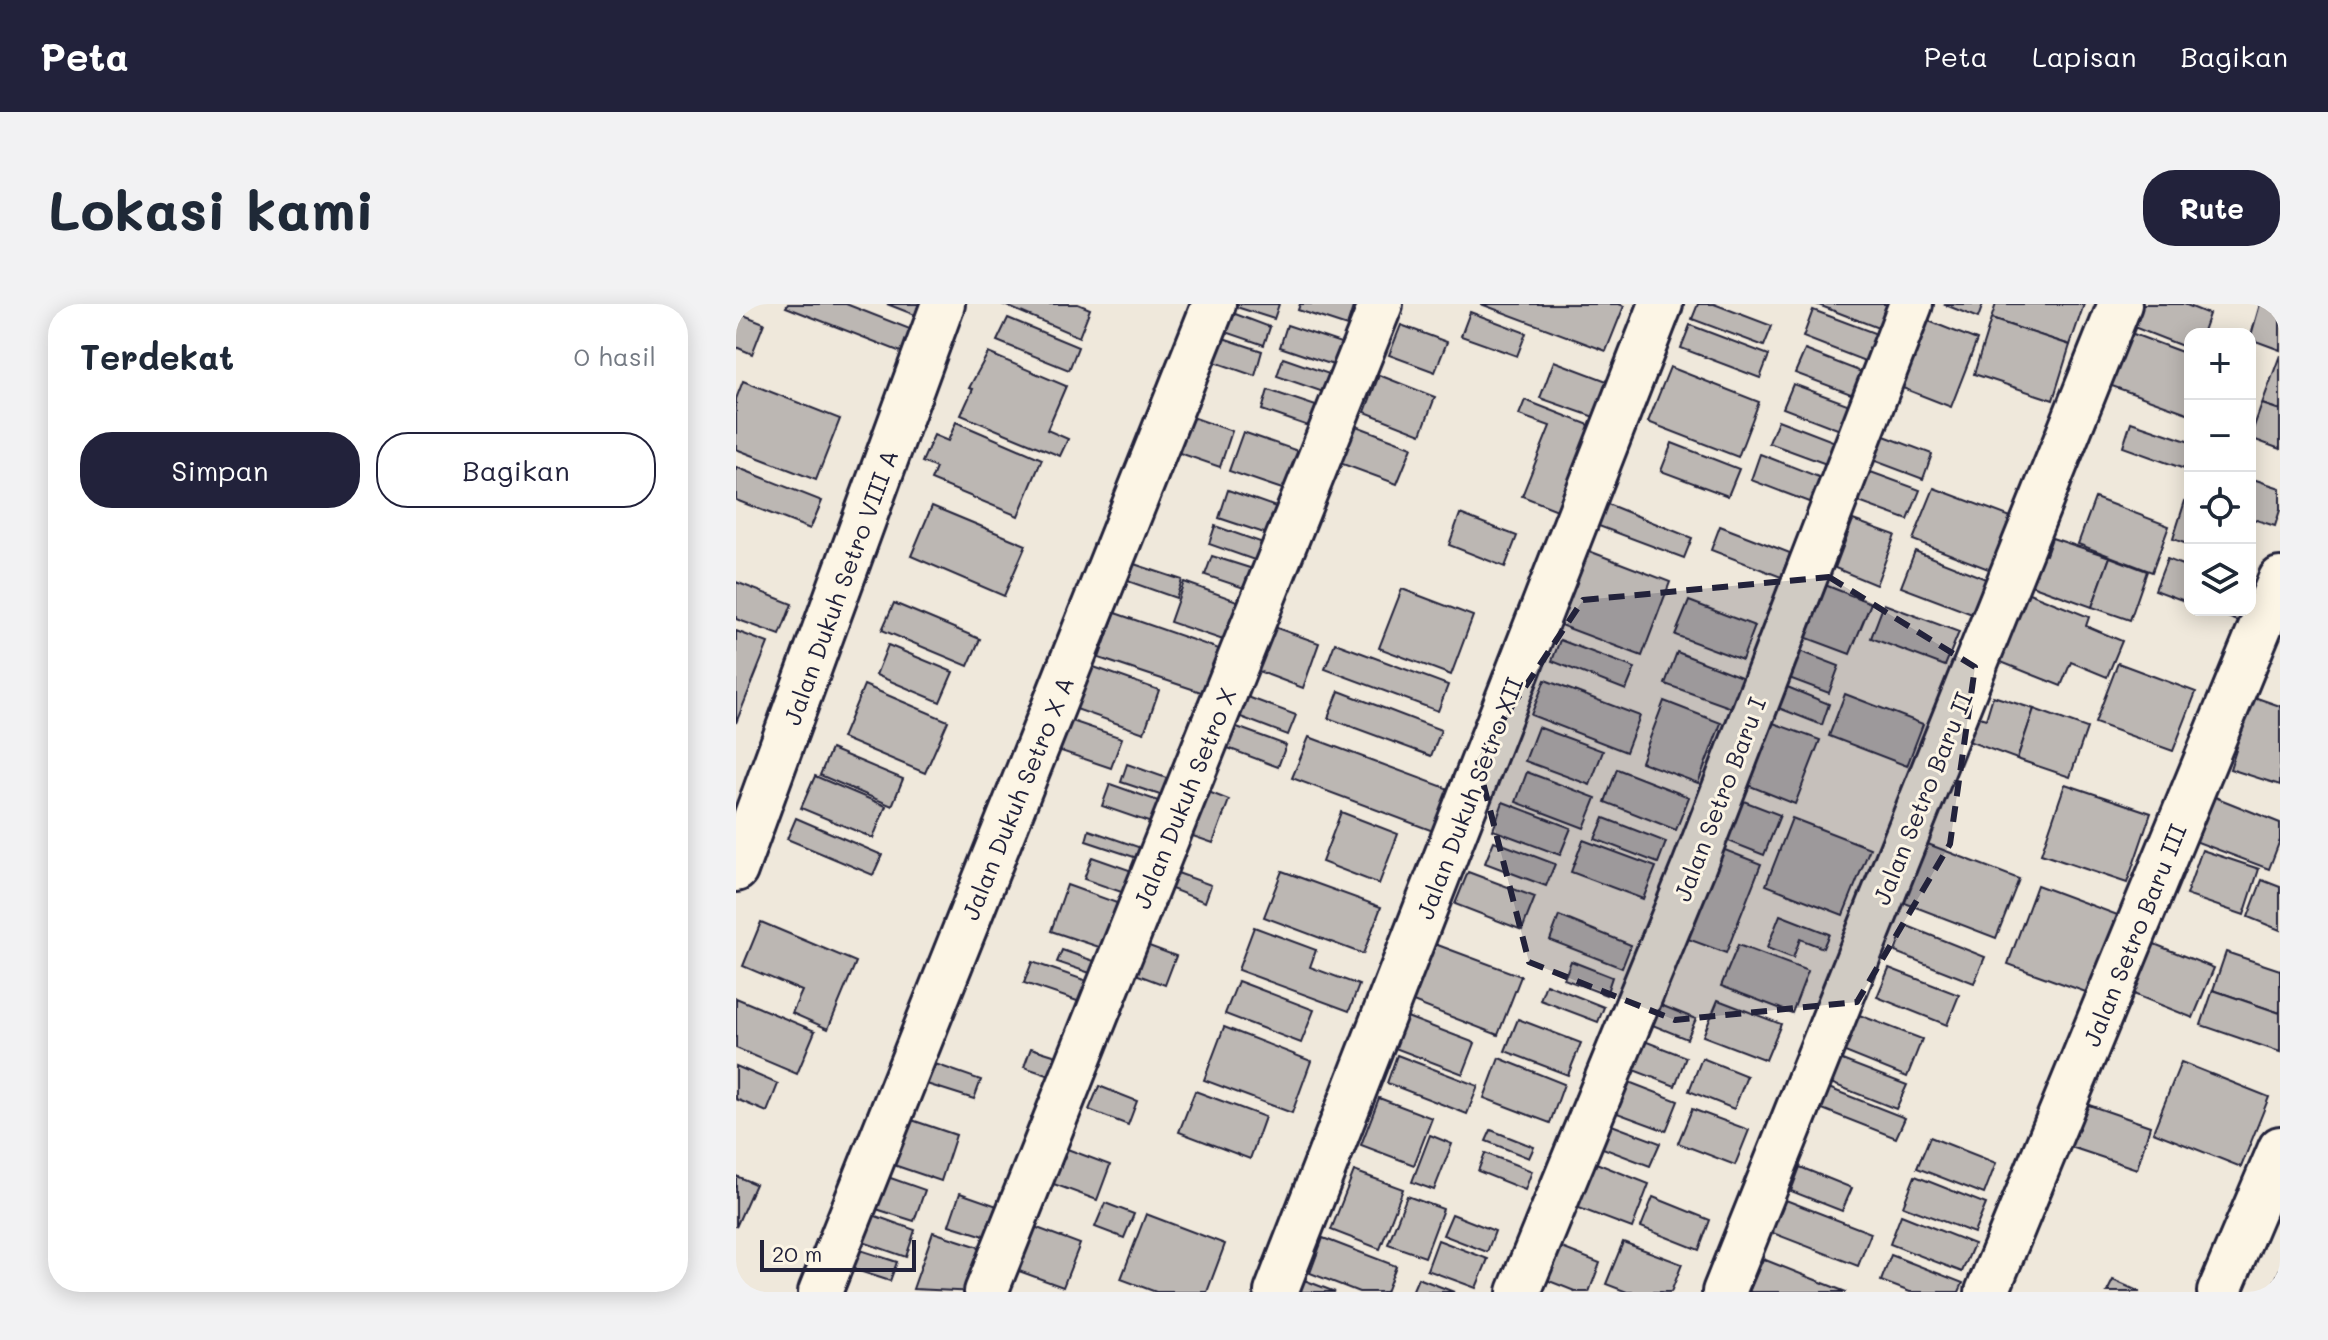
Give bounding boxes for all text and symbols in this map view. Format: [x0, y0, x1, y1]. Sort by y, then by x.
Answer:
text: Peta [40, 31, 129, 81]
text: Peta [1924, 38, 1988, 74]
text: Lapisan [2032, 38, 2137, 74]
text: Bagikan [2181, 38, 2288, 74]
button: Rute [2143, 170, 2280, 246]
text: Lokasi kami [48, 172, 374, 245]
map controls [2184, 328, 2256, 616]
button: + [2184, 328, 2256, 400]
text: Terdekat [80, 334, 234, 379]
text: 0 hasil [574, 339, 656, 373]
button: − [2184, 400, 2256, 472]
button: Simpan [80, 432, 360, 508]
button: Bagikan [376, 432, 656, 508]
street label: Jalan Dukuh Setro VIII A [776, 445, 904, 729]
button: locate [2184, 472, 2256, 544]
button: layers [2184, 544, 2256, 616]
street label: Jalan Dukuh Setro X A [954, 672, 1080, 924]
street label: Jalan Dukuh Setro XII [1409, 673, 1529, 923]
street label: Jalan Dukuh Setro X [1125, 683, 1243, 913]
street label: Jalan Setro Baru II [1865, 687, 1979, 909]
street label: Jalan Setro Baru I [1666, 693, 1772, 905]
street label: Jalan Setro Baru III [2075, 819, 2193, 1051]
scale bar [760, 1236, 916, 1272]
text: 20 m [772, 1239, 822, 1268]

